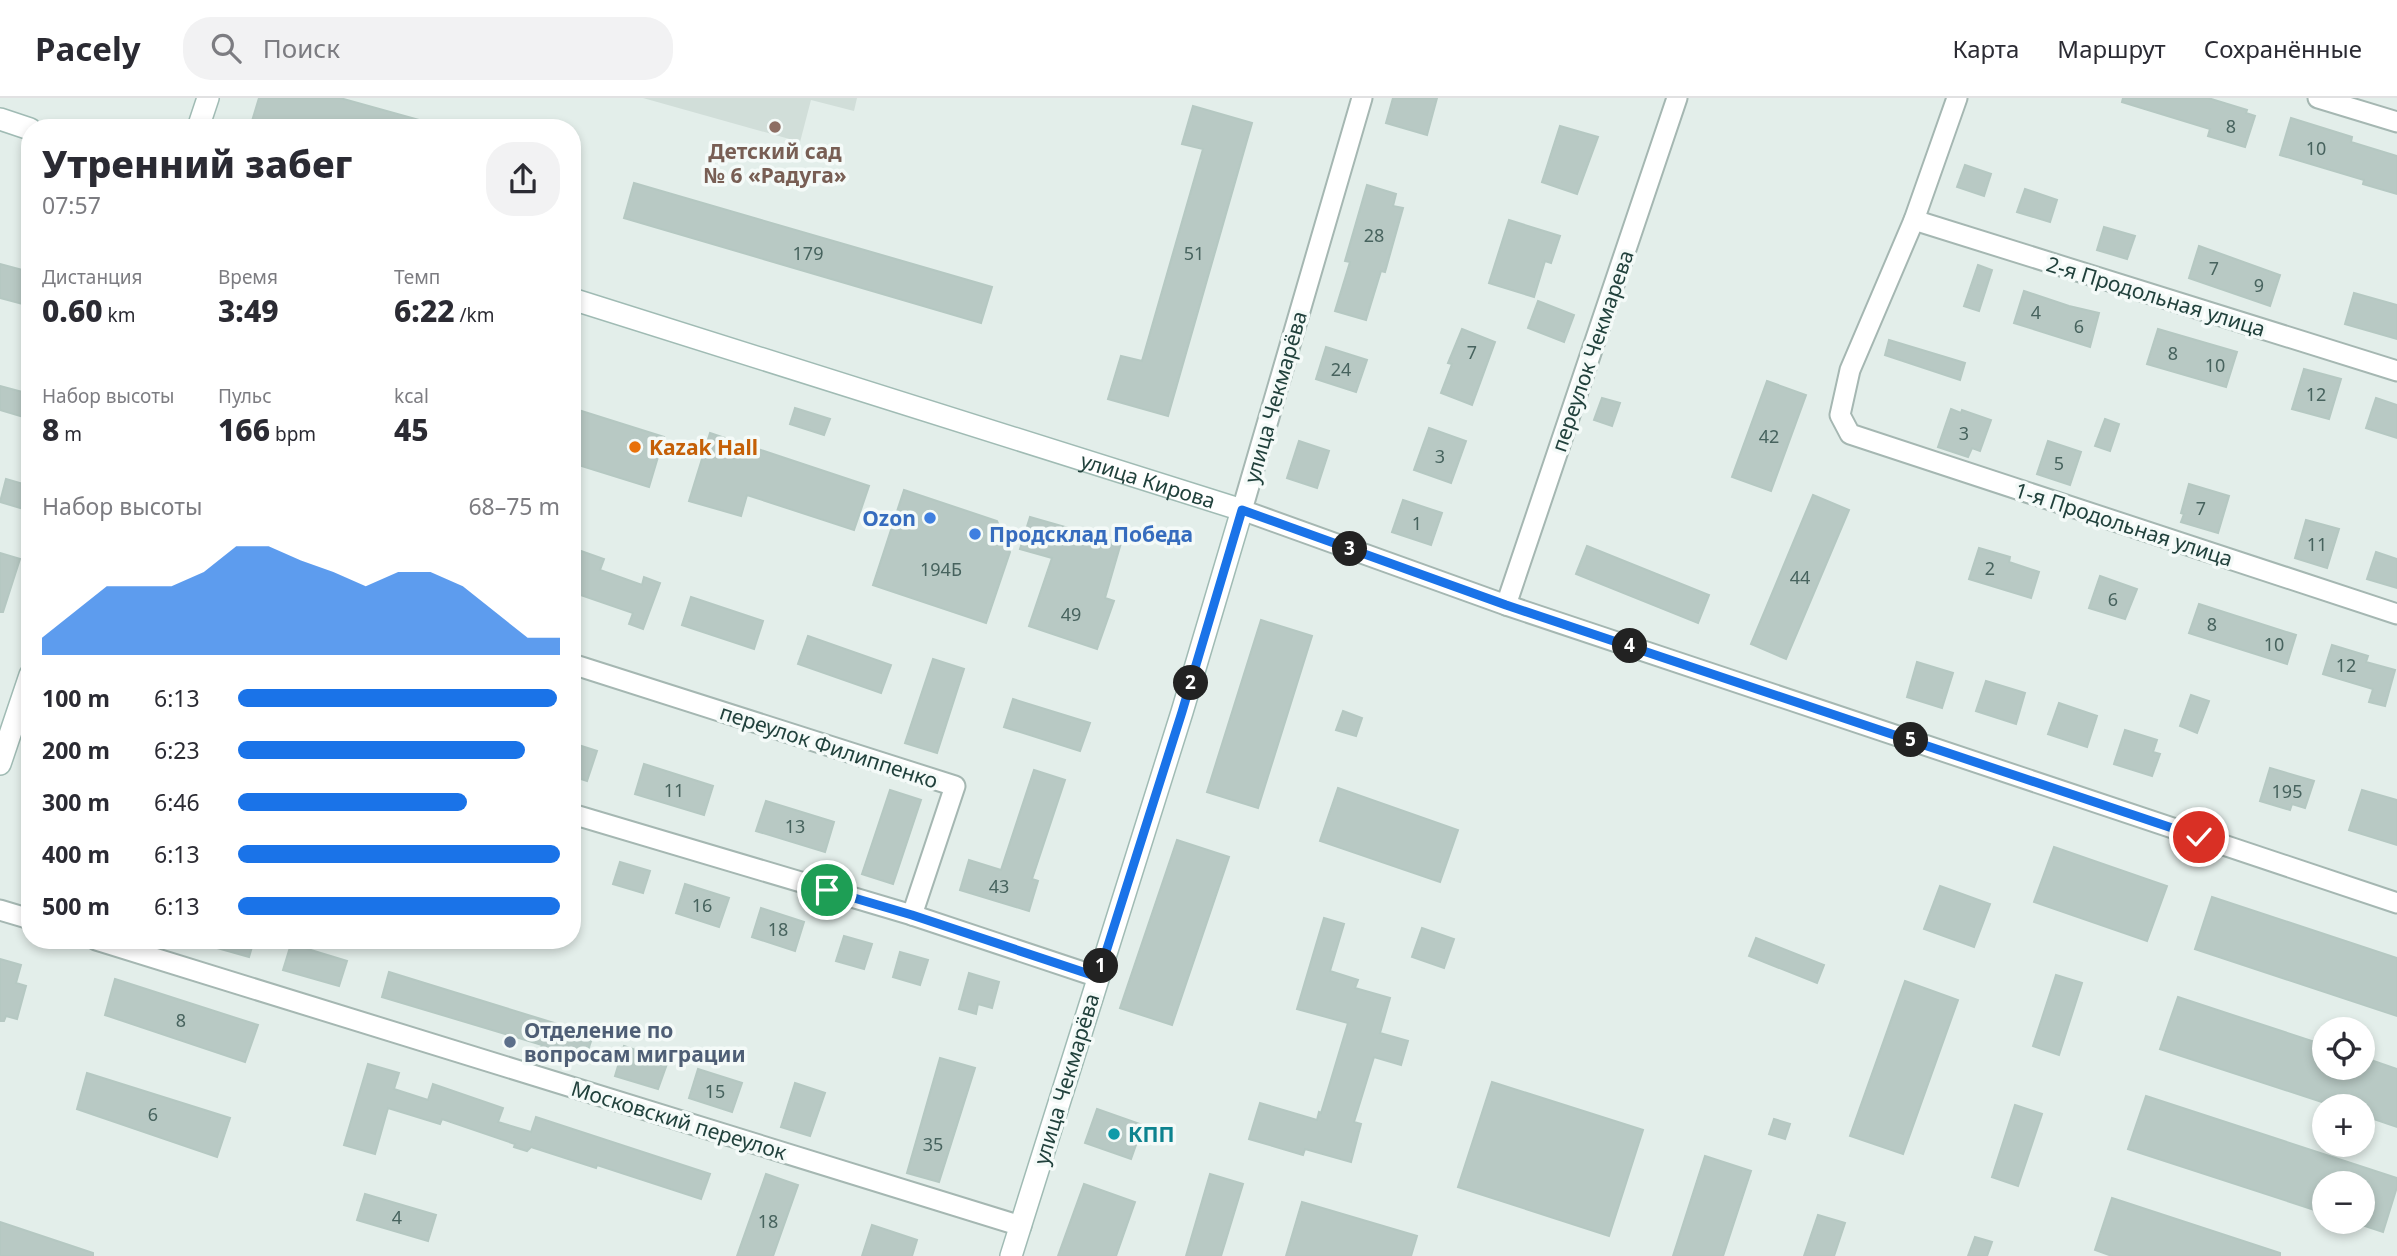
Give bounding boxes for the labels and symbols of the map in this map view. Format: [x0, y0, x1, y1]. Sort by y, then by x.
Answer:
house number: 8 [2226, 114, 2236, 138]
marker: Детский сад № 6 «Радуга» [767, 119, 783, 135]
house number: 10 [2306, 136, 2326, 160]
place label: Детский сад № 6 «Радуга» [703, 137, 847, 189]
house number: 28 [1364, 223, 1384, 247]
house number: 179 [793, 241, 823, 265]
house number: 51 [1184, 241, 1204, 265]
street label: переулок Чекмарева [1544, 246, 1640, 456]
street label: 2-я Продольная улица [2043, 249, 2269, 343]
house number: 7 [2209, 256, 2219, 280]
house number: 9 [2254, 273, 2264, 297]
house number: 4 [2031, 300, 2041, 324]
street label: улица Чекмарёва [1237, 308, 1313, 486]
house number: 6 [2074, 314, 2084, 338]
house number: 7 [1467, 340, 1477, 364]
house number: 8 [2168, 341, 2178, 365]
house number: 10 [2205, 353, 2225, 377]
house number: 24 [1331, 357, 1351, 381]
house number: 12 [2306, 382, 2326, 406]
house number: 3 [1959, 421, 1969, 445]
house number: 42 [1759, 424, 1779, 448]
place label: Kazak Hall [649, 433, 758, 461]
marker: Kazak Hall [627, 439, 643, 455]
house number: 3 [1435, 444, 1445, 468]
street label: улица Кирова [1077, 446, 1219, 515]
house number: 5 [2054, 451, 2064, 475]
street label: 1-я Продольная улица [2012, 476, 2236, 572]
house number: 7 [2196, 496, 2206, 520]
place label: Ozon [862, 504, 916, 532]
marker: Ozon [922, 510, 938, 526]
house number: 1 [1412, 511, 1422, 535]
place label: Продсклад Победа [989, 520, 1193, 548]
marker: Продсклад Победа [967, 526, 983, 542]
pin: 3 [1332, 532, 1368, 566]
house number: 11 [2307, 532, 2327, 556]
house number: 2 [1985, 556, 1995, 580]
house number: 194Б [920, 557, 962, 581]
house number: 44 [1790, 565, 1810, 589]
house number: 6 [2108, 587, 2118, 611]
house number: 49 [1061, 602, 1081, 626]
house number: 8 [2207, 612, 2217, 636]
pin: 4 [1612, 628, 1648, 664]
house number: 10 [2264, 632, 2284, 656]
house number: 12 [2336, 653, 2356, 677]
pin: 2 [1174, 666, 1208, 700]
street label: переулок Филиппенко [716, 697, 942, 795]
pin: 5 [1894, 722, 1928, 758]
house number: 11 [664, 778, 684, 802]
house number: 195 [2272, 779, 2302, 803]
pin [2169, 807, 2229, 867]
house number: 13 [785, 814, 805, 838]
pin [797, 860, 857, 920]
house number: 43 [989, 874, 1009, 898]
house number: 16 [692, 893, 712, 917]
house number: 18 [768, 917, 788, 941]
pin: 1 [1084, 948, 1118, 984]
street label: улица Чекмарёва [1027, 990, 1105, 1168]
house number: 8 [176, 1008, 186, 1032]
place label: Отделение по вопросам миграции [524, 1016, 746, 1068]
marker: Отделение по вопросам миграции [502, 1034, 518, 1050]
street label: Московский переулок [568, 1074, 790, 1166]
house number: 15 [705, 1079, 725, 1103]
house number: 6 [148, 1102, 158, 1126]
place label: КПП [1128, 1120, 1175, 1148]
marker: КПП [1106, 1126, 1122, 1142]
house number: 35 [923, 1132, 943, 1156]
house number: 4 [392, 1205, 402, 1229]
house number: 18 [758, 1209, 778, 1233]

